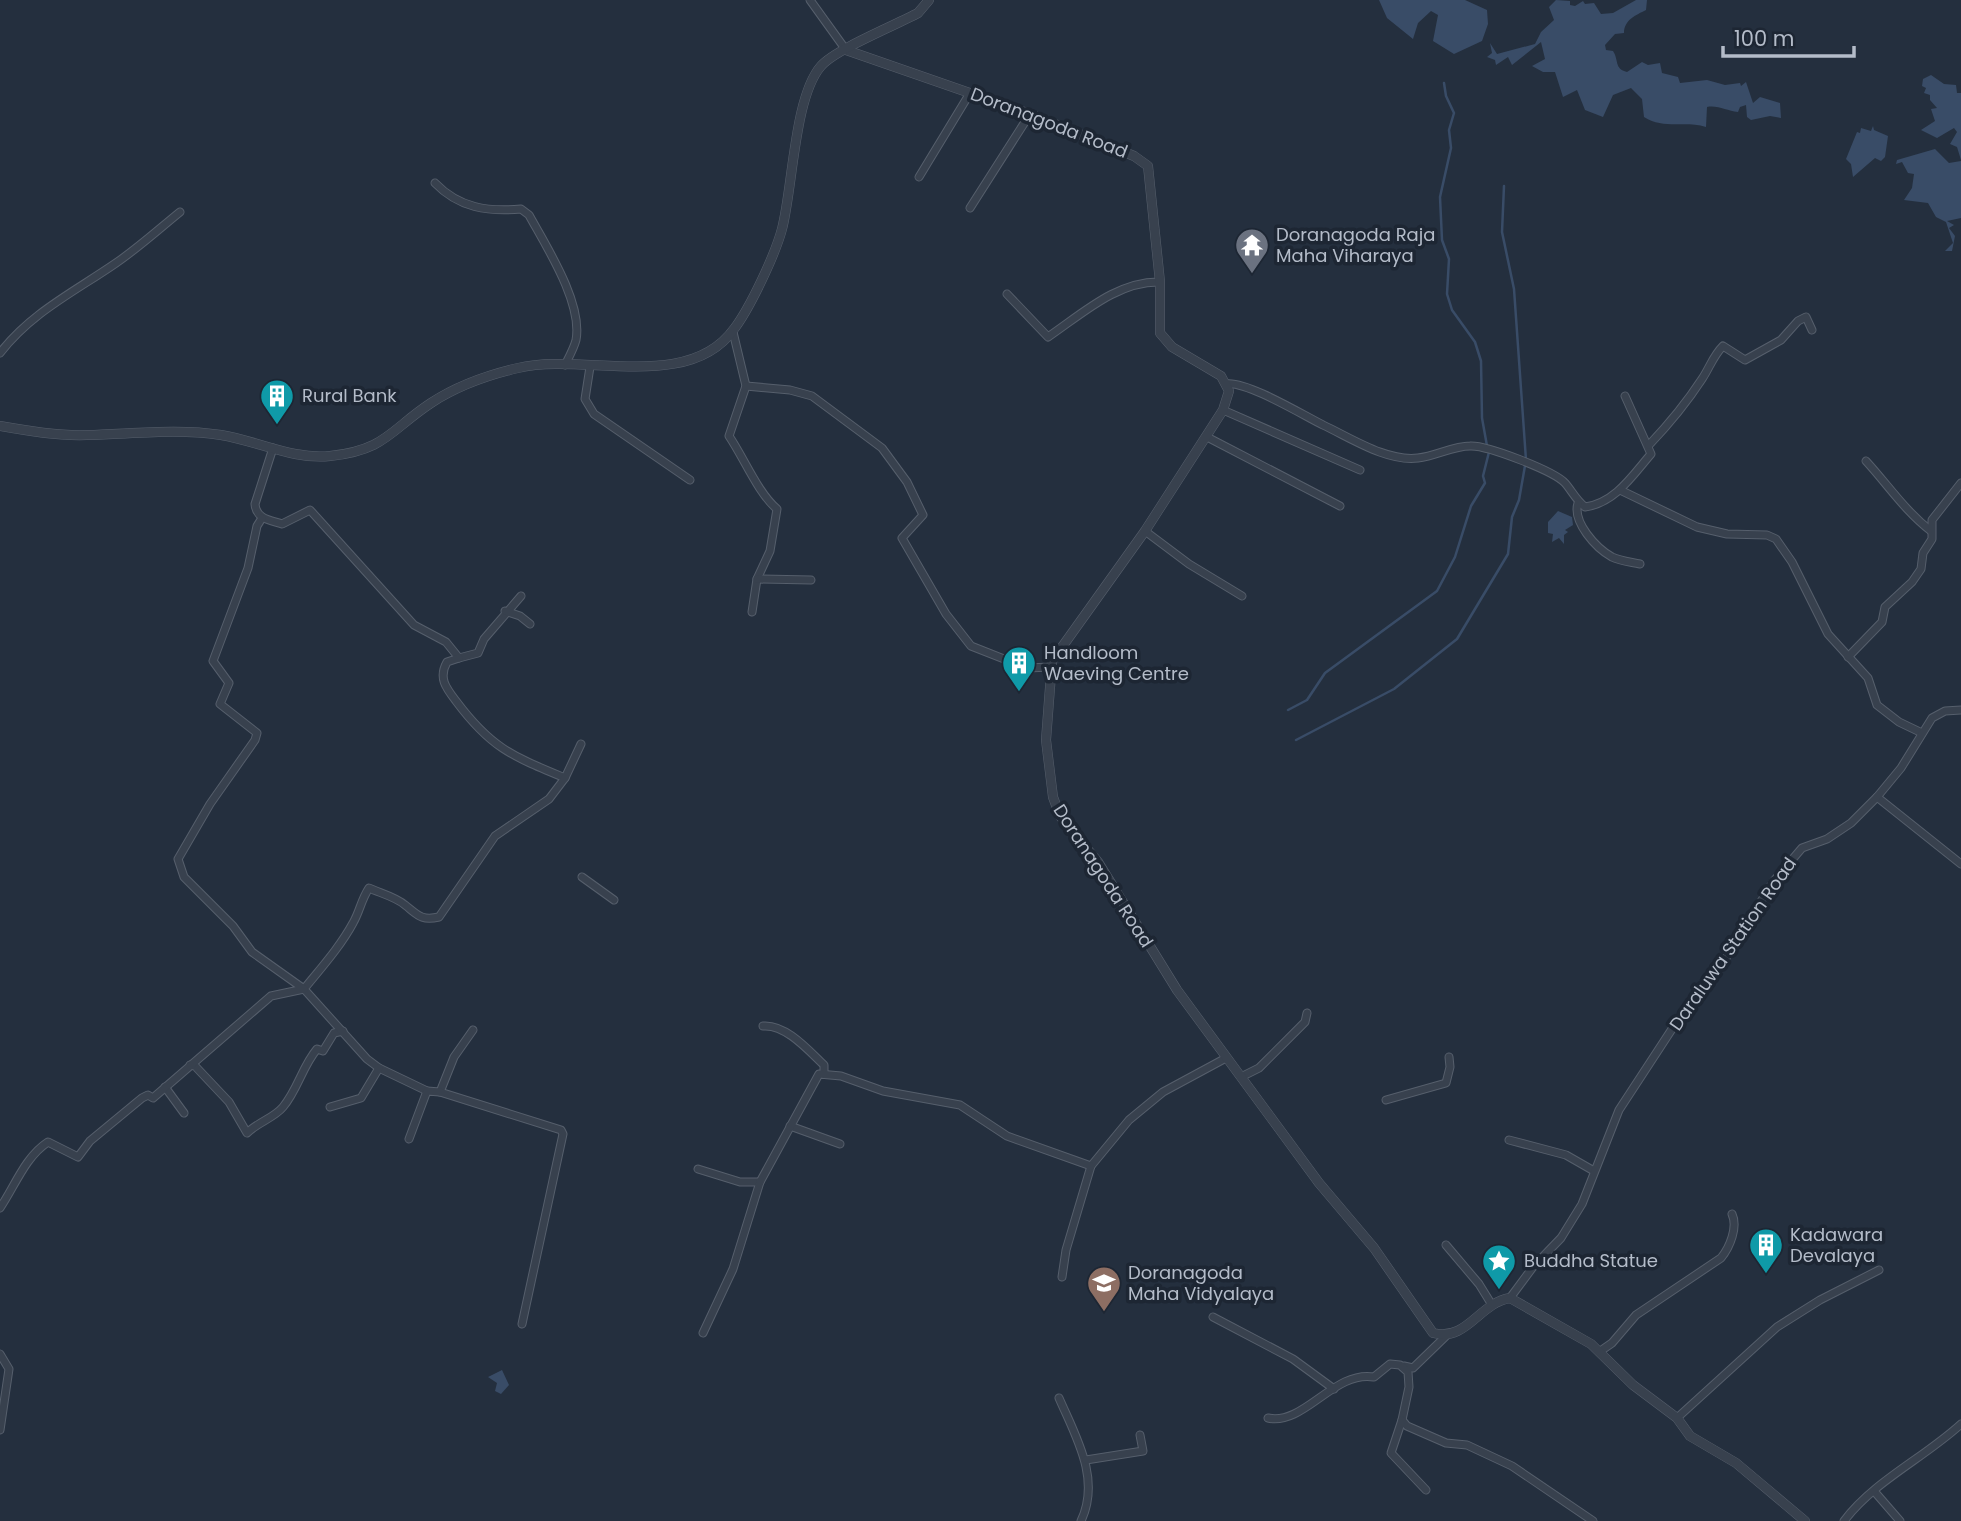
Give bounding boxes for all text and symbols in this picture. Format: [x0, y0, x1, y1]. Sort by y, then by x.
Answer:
scale bar [1723, 14, 1854, 58]
text: 100 m [1734, 24, 1794, 53]
street label: Doranagoda Road [967, 81, 1131, 164]
place label: Doranagoda Raja Maha Viharaya [1276, 222, 1435, 268]
temple icon: Doranagoda Raja Maha Viharaya [1233, 226, 1271, 275]
building icon: Rural Bank [258, 377, 296, 426]
place label: Rural Bank [302, 383, 397, 408]
place label: Handloom Waeving Centre [1044, 640, 1189, 686]
building icon: Handloom Waeving Centre [1000, 644, 1038, 693]
street label: Doranagoda Road [1048, 799, 1159, 952]
street label: Daraluwa Station Road [1663, 852, 1802, 1035]
place label: Kadawara Devalaya [1790, 1222, 1883, 1268]
building icon: Kadawara Devalaya [1747, 1226, 1785, 1275]
place icon: Buddha Statue [1480, 1242, 1518, 1291]
place label: Buddha Statue [1524, 1248, 1658, 1273]
place label: Doranagoda Maha Vidyalaya [1128, 1260, 1274, 1306]
school or university icon: Doranagoda Maha Vidyalaya [1085, 1264, 1123, 1313]

